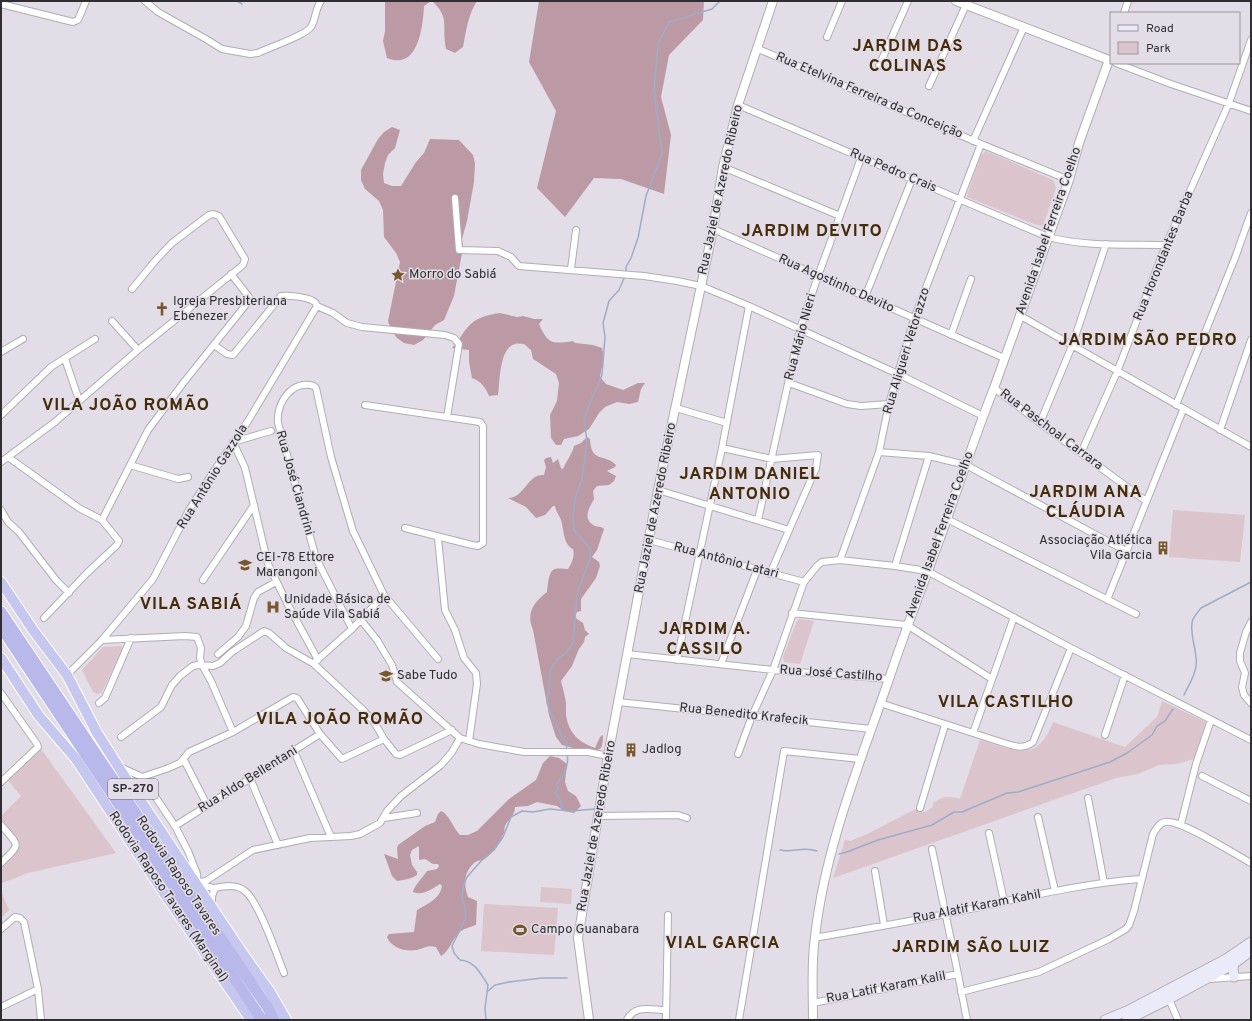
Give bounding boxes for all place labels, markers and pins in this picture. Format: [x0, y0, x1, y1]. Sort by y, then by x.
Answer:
place icon: Morro do Sabiá [390, 267, 406, 283]
place label: Morro do Sabiá [409, 267, 497, 283]
place label: Igreja Presbiteriana Ebenezer [173, 294, 287, 325]
church icon: Igreja Presbiteriana Ebenezer [154, 301, 170, 317]
place label: Associação Atlética Vila Garcia [1039, 533, 1152, 564]
building icon: Associação Atlética Vila Garcia [1155, 540, 1171, 556]
place label: CEI-78 Ettore Marangoni [256, 550, 334, 581]
school or university icon: CEI-78 Ettore Marangoni [237, 557, 253, 573]
place label: Unidade Básica de Saúde Vila Sabiá [284, 592, 391, 623]
hospital icon: Unidade Básica de Saúde Vila Sabiá [265, 599, 281, 615]
school or university icon: Sabe Tudo [378, 668, 394, 684]
place label: Sabe Tudo [397, 668, 458, 684]
building icon: Jadlog [623, 742, 639, 758]
place label: Jadlog [642, 742, 682, 758]
sports icon: Campo Guanabara [512, 922, 528, 938]
place label: Campo Guanabara [531, 922, 639, 938]

